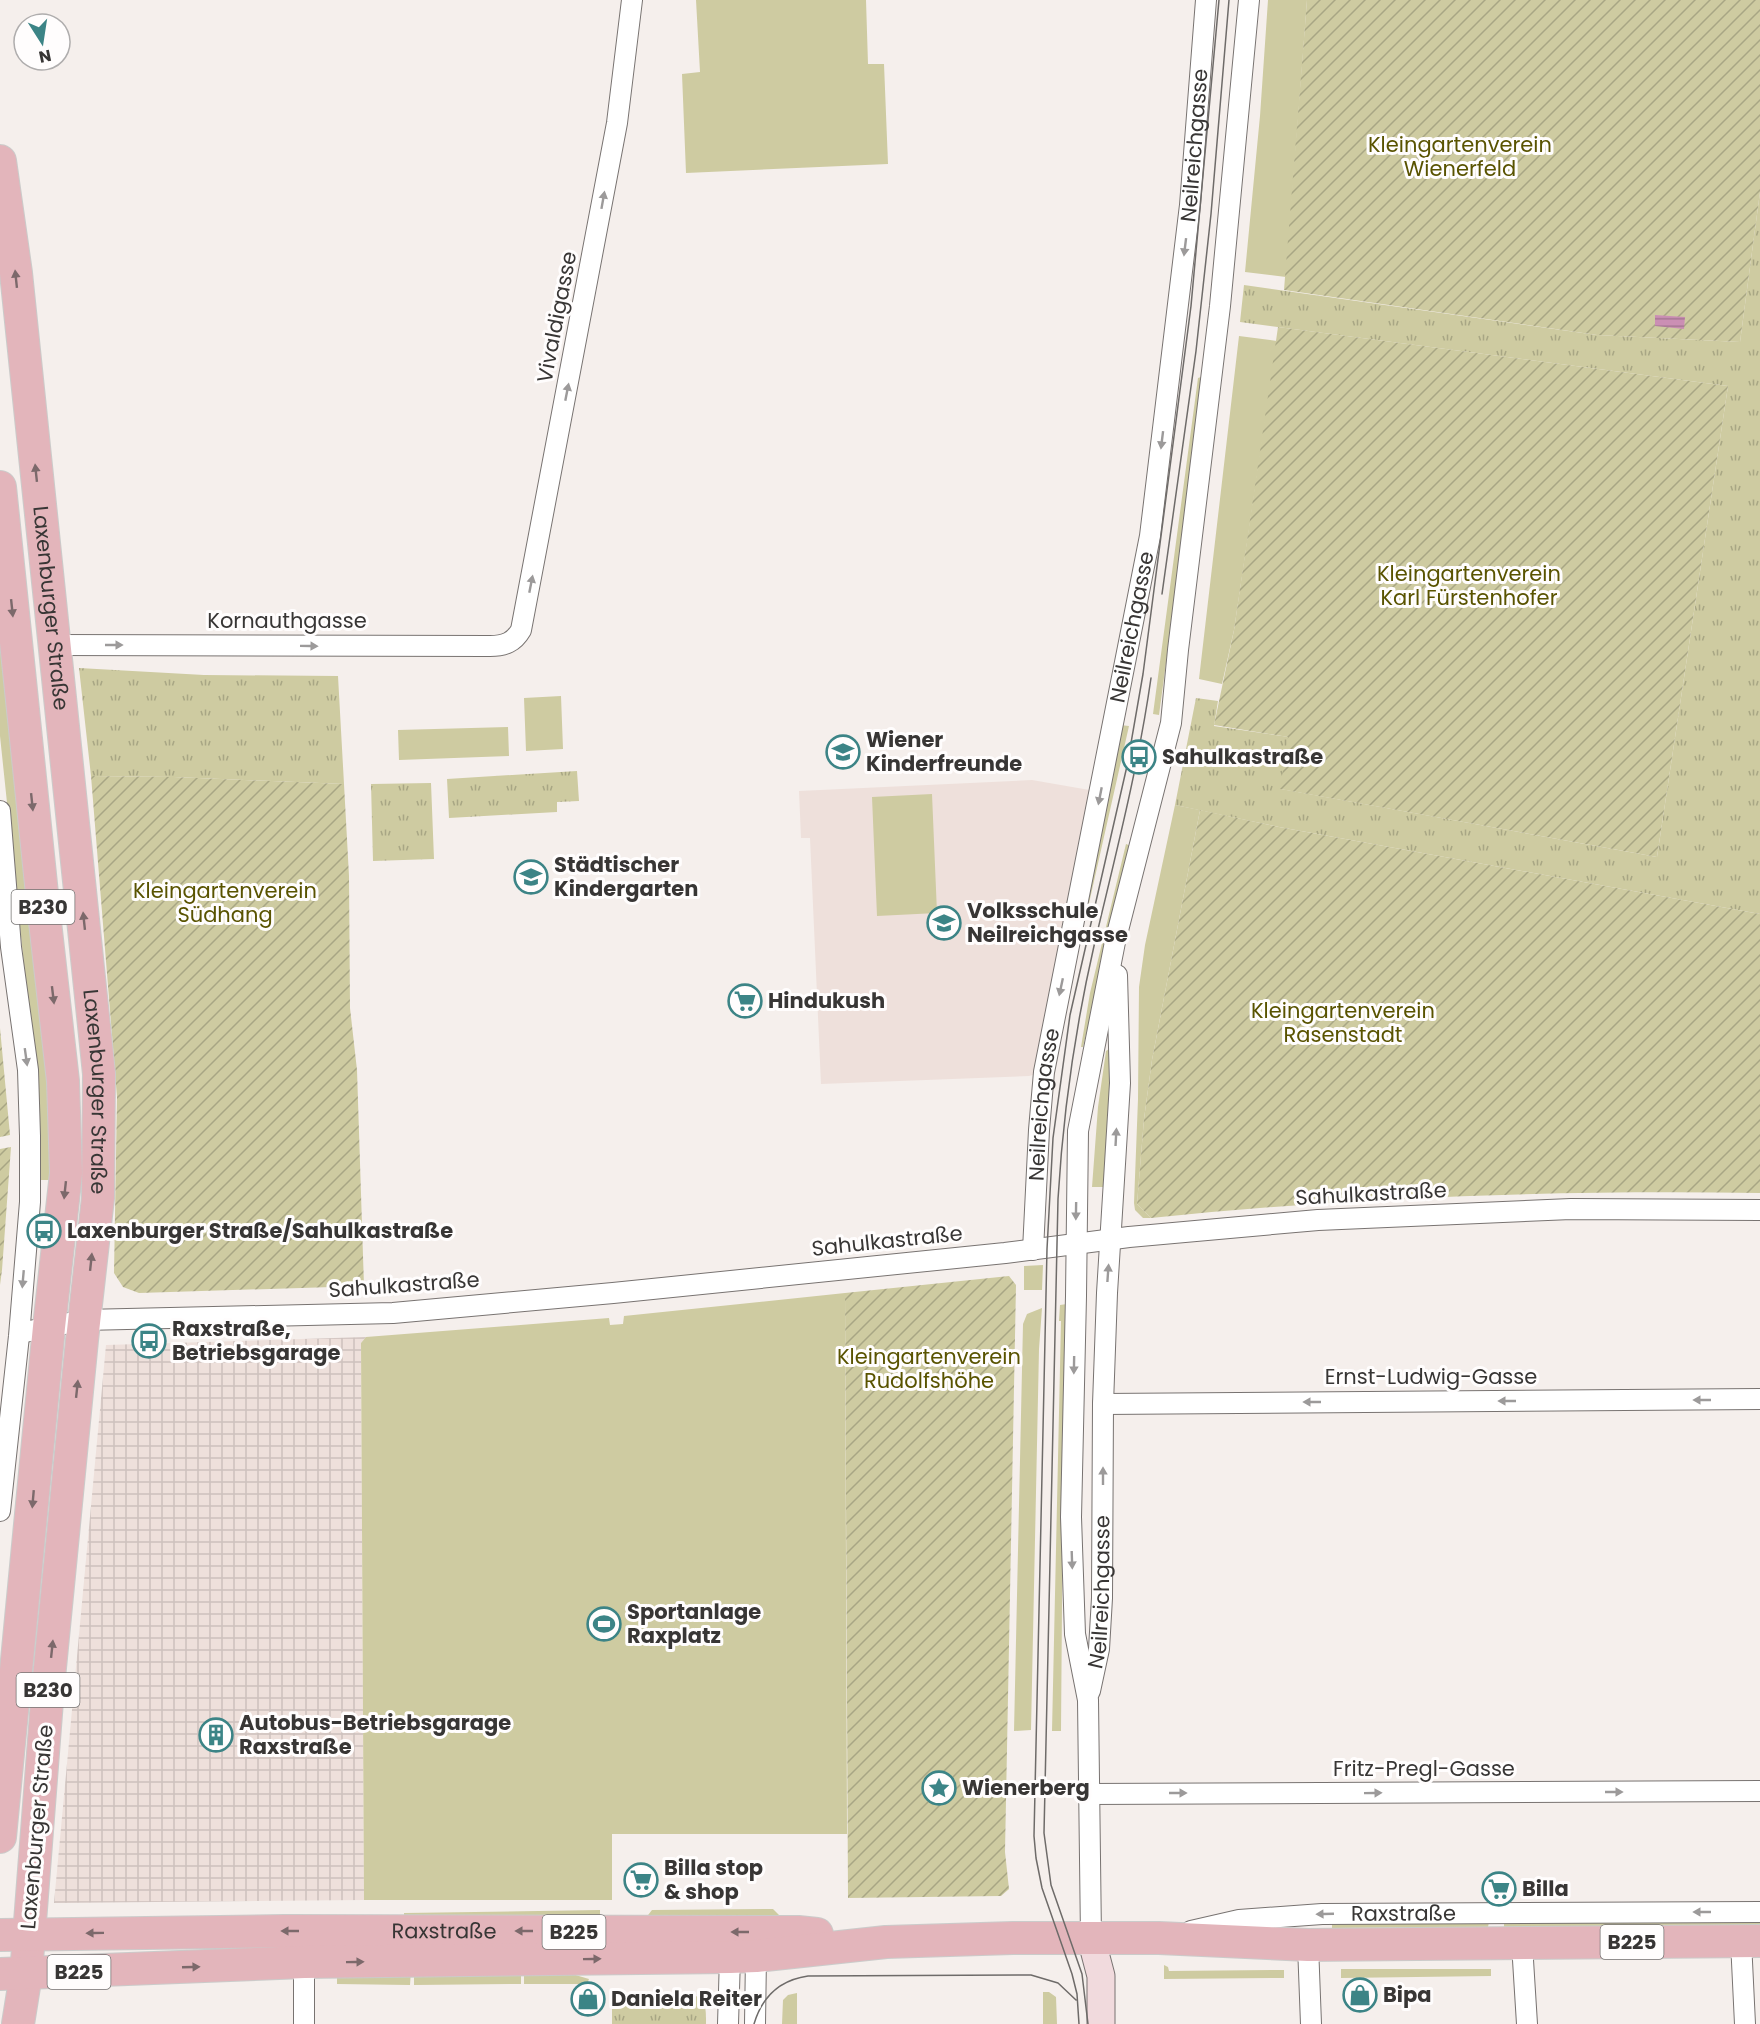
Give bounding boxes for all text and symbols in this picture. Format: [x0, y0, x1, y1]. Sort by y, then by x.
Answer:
north arrow [12, 12, 72, 72]
text: N [37, 44, 53, 69]
street label: Neilreichgasse [1173, 68, 1215, 224]
park label: Kleingartenverein Wienerfeld [1368, 130, 1552, 183]
one-way arrow [599, 191, 608, 210]
one-way arrow [1180, 237, 1190, 256]
street label: Vivaldigasse [530, 249, 583, 385]
one-way arrow [12, 269, 21, 288]
one-way arrow [563, 382, 572, 401]
one-way arrow [1157, 431, 1166, 450]
one-way arrow [31, 463, 41, 482]
street label: Laxenburger Straße [26, 504, 76, 712]
street label: Neilreichgasse [1102, 549, 1161, 705]
park label: Kleingartenverein Karl Fürstenhofer [1377, 559, 1561, 612]
one-way arrow [527, 574, 536, 593]
one-way arrow [7, 598, 17, 617]
street label: Kornauthgasse [207, 606, 367, 635]
one-way arrow [105, 640, 124, 650]
one-way arrow [300, 641, 319, 651]
place label: Wiener Kinderfreunde [866, 725, 1022, 778]
school or university icon: Wiener Kinderfreunde [825, 734, 861, 770]
bus stop icon: Sahulkastraße [1121, 739, 1157, 775]
place label: Sahulkastraße [1162, 742, 1323, 771]
one-way arrow [1095, 786, 1104, 805]
one-way arrow [27, 792, 37, 811]
place label: Städtischer Kindergarten [554, 850, 698, 903]
school or university icon: Städtischer Kindergarten [513, 859, 549, 895]
park label: Kleingartenverein Südhang [133, 876, 317, 929]
road number: B230 [12, 890, 74, 924]
place label: Volksschule Neilreichgasse [967, 896, 1128, 949]
school or university icon: Volksschule Neilreichgasse [926, 905, 962, 941]
one-way arrow [79, 911, 89, 930]
one-way arrow [1056, 977, 1065, 996]
supermarket icon: Hindukush [727, 983, 763, 1019]
one-way arrow [49, 986, 58, 1005]
place label: Hindukush [768, 986, 885, 1015]
street label: Laxenburger Straße [76, 988, 114, 1194]
park label: Kleingartenverein Rasenstadt [1251, 996, 1435, 1049]
street label: Neilreichgasse [1021, 1025, 1066, 1182]
one-way arrow [21, 1047, 30, 1066]
one-way arrow [1112, 1127, 1121, 1146]
street label: Sahulkastraße [1295, 1175, 1447, 1212]
one-way arrow [60, 1180, 69, 1199]
one-way arrow [1071, 1202, 1081, 1221]
bus stop icon: Laxenburger Straße/Sahulkastraße [26, 1213, 62, 1249]
place label: Laxenburger Straße/Sahulkastraße [67, 1216, 453, 1245]
street label: Sahulkastraße [810, 1218, 964, 1263]
one-way arrow [86, 1252, 96, 1271]
one-way arrow [1103, 1264, 1113, 1283]
street label: Sahulkastraße [327, 1265, 481, 1304]
one-way arrow [19, 1269, 28, 1288]
place label: Raxstraße, Betriebsgarage [172, 1314, 340, 1367]
bus stop icon: Raxstraße, Betriebsgarage [131, 1323, 167, 1359]
park label: Kleingartenverein Rudolfshöhe [837, 1342, 1021, 1395]
one-way arrow [1070, 1355, 1079, 1374]
street label: Ernst-Ludwig-Gasse [1325, 1362, 1537, 1391]
one-way arrow [72, 1379, 82, 1398]
one-way arrow [1692, 1395, 1711, 1404]
one-way arrow [1497, 1396, 1516, 1406]
one-way arrow [1302, 1397, 1321, 1407]
one-way arrow [1098, 1467, 1108, 1486]
one-way arrow [28, 1489, 38, 1508]
street label: Neilreichgasse [1080, 1515, 1116, 1671]
one-way arrow [1068, 1550, 1077, 1569]
place label: Sportanlage Raxplatz [627, 1597, 761, 1650]
sports icon: Sportanlage Raxplatz [586, 1606, 622, 1642]
one-way arrow [47, 1640, 57, 1659]
road number: B230 [16, 1673, 80, 1707]
place label: Autobus-Betriebsgarage Raxstraße [239, 1708, 511, 1761]
building icon: Autobus-Betriebsgarage Raxstraße [198, 1717, 234, 1753]
street label: Laxenburger Straße [13, 1723, 60, 1930]
street label: Fritz-Pregl-Gasse [1333, 1754, 1515, 1783]
place icon: Wienerberg [921, 1770, 957, 1806]
place label: Wienerberg [962, 1773, 1090, 1802]
one-way arrow [1605, 1787, 1624, 1797]
one-way arrow [1169, 1788, 1188, 1798]
one-way arrow [1364, 1788, 1383, 1798]
place label: Billa stop & shop [664, 1853, 763, 1906]
supermarket icon: Billa stop & shop [623, 1862, 659, 1898]
supermarket icon: Billa [1481, 1871, 1517, 1907]
place label: Billa [1522, 1874, 1569, 1903]
street label: Raxstraße [1351, 1898, 1456, 1928]
one-way arrow [1692, 1907, 1711, 1917]
one-way arrow [1316, 1910, 1335, 1919]
road number: B225 [542, 1915, 606, 1949]
street label: Raxstraße [391, 1916, 497, 1945]
road number: B225 [1600, 1925, 1664, 1959]
one-way arrow [281, 1926, 300, 1936]
one-way arrow [514, 1927, 533, 1936]
one-way arrow [730, 1927, 749, 1937]
one-way arrow [86, 1928, 105, 1938]
one-way arrow [582, 1954, 601, 1964]
road number: B225 [48, 1955, 110, 1989]
one-way arrow [345, 1957, 364, 1967]
one-way arrow [181, 1963, 200, 1972]
shop icon: Bipa [1342, 1977, 1378, 2013]
place label: Bipa [1383, 1980, 1432, 2009]
shop icon: Daniela Reiter [570, 1981, 606, 2017]
place label: Daniela Reiter [611, 1984, 762, 2013]

